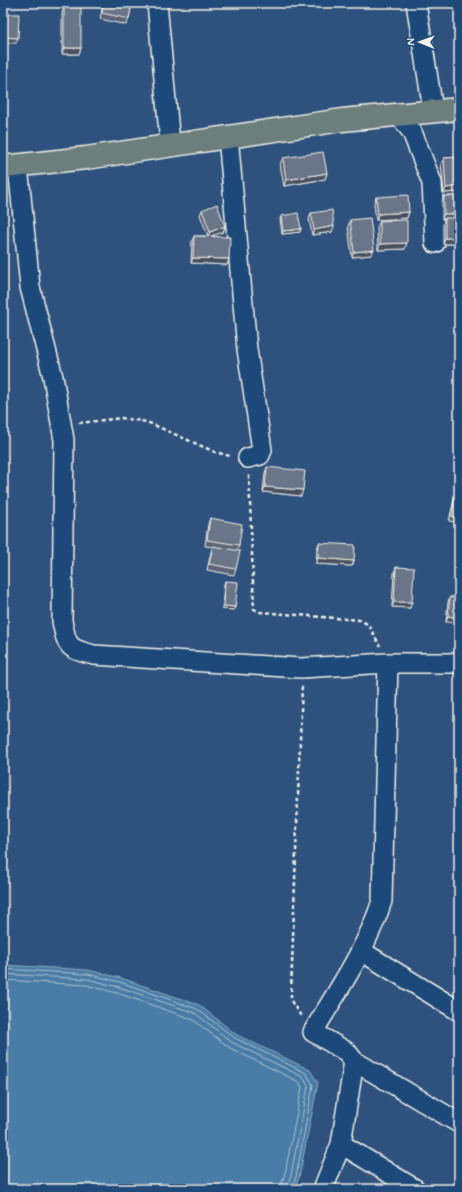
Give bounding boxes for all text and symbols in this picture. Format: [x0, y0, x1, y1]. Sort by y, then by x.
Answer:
north arrow [400, 22, 440, 62]
text: N [404, 38, 418, 46]

